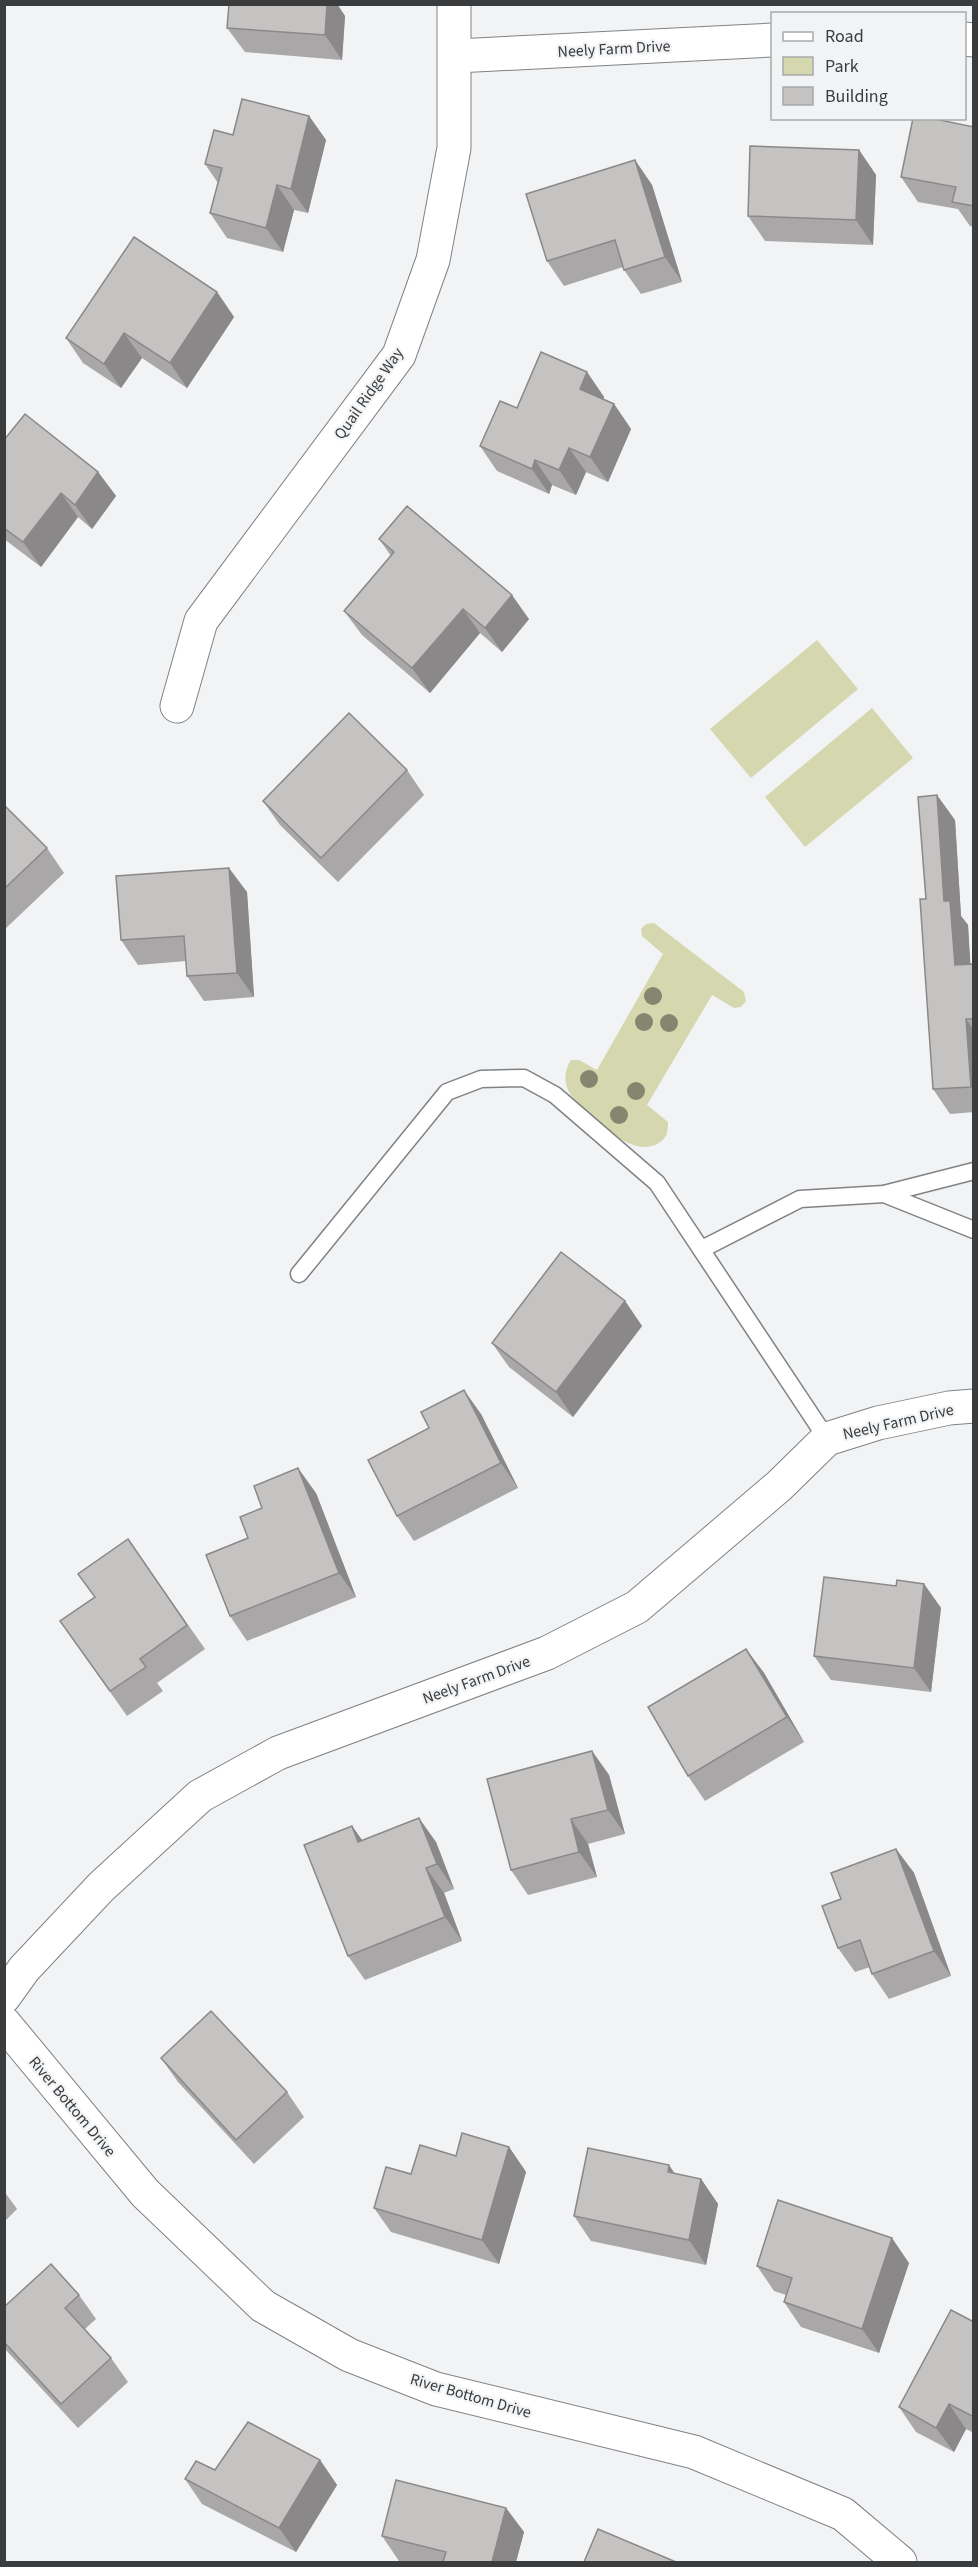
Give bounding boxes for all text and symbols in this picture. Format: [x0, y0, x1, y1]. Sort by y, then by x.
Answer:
legend [771, 12, 966, 120]
text: Road [825, 24, 864, 49]
street label: Neely Farm Drive [557, 35, 671, 63]
text: Park [825, 54, 859, 79]
text: Building [825, 84, 888, 109]
street label: Quail Ridge Way [329, 343, 409, 444]
street label: Neely Farm Drive [841, 1399, 956, 1445]
street label: Neely Farm Drive [419, 1650, 533, 1710]
street label: River Bottom Drive [24, 2052, 121, 2162]
street label: River Bottom Drive [408, 2368, 534, 2424]

